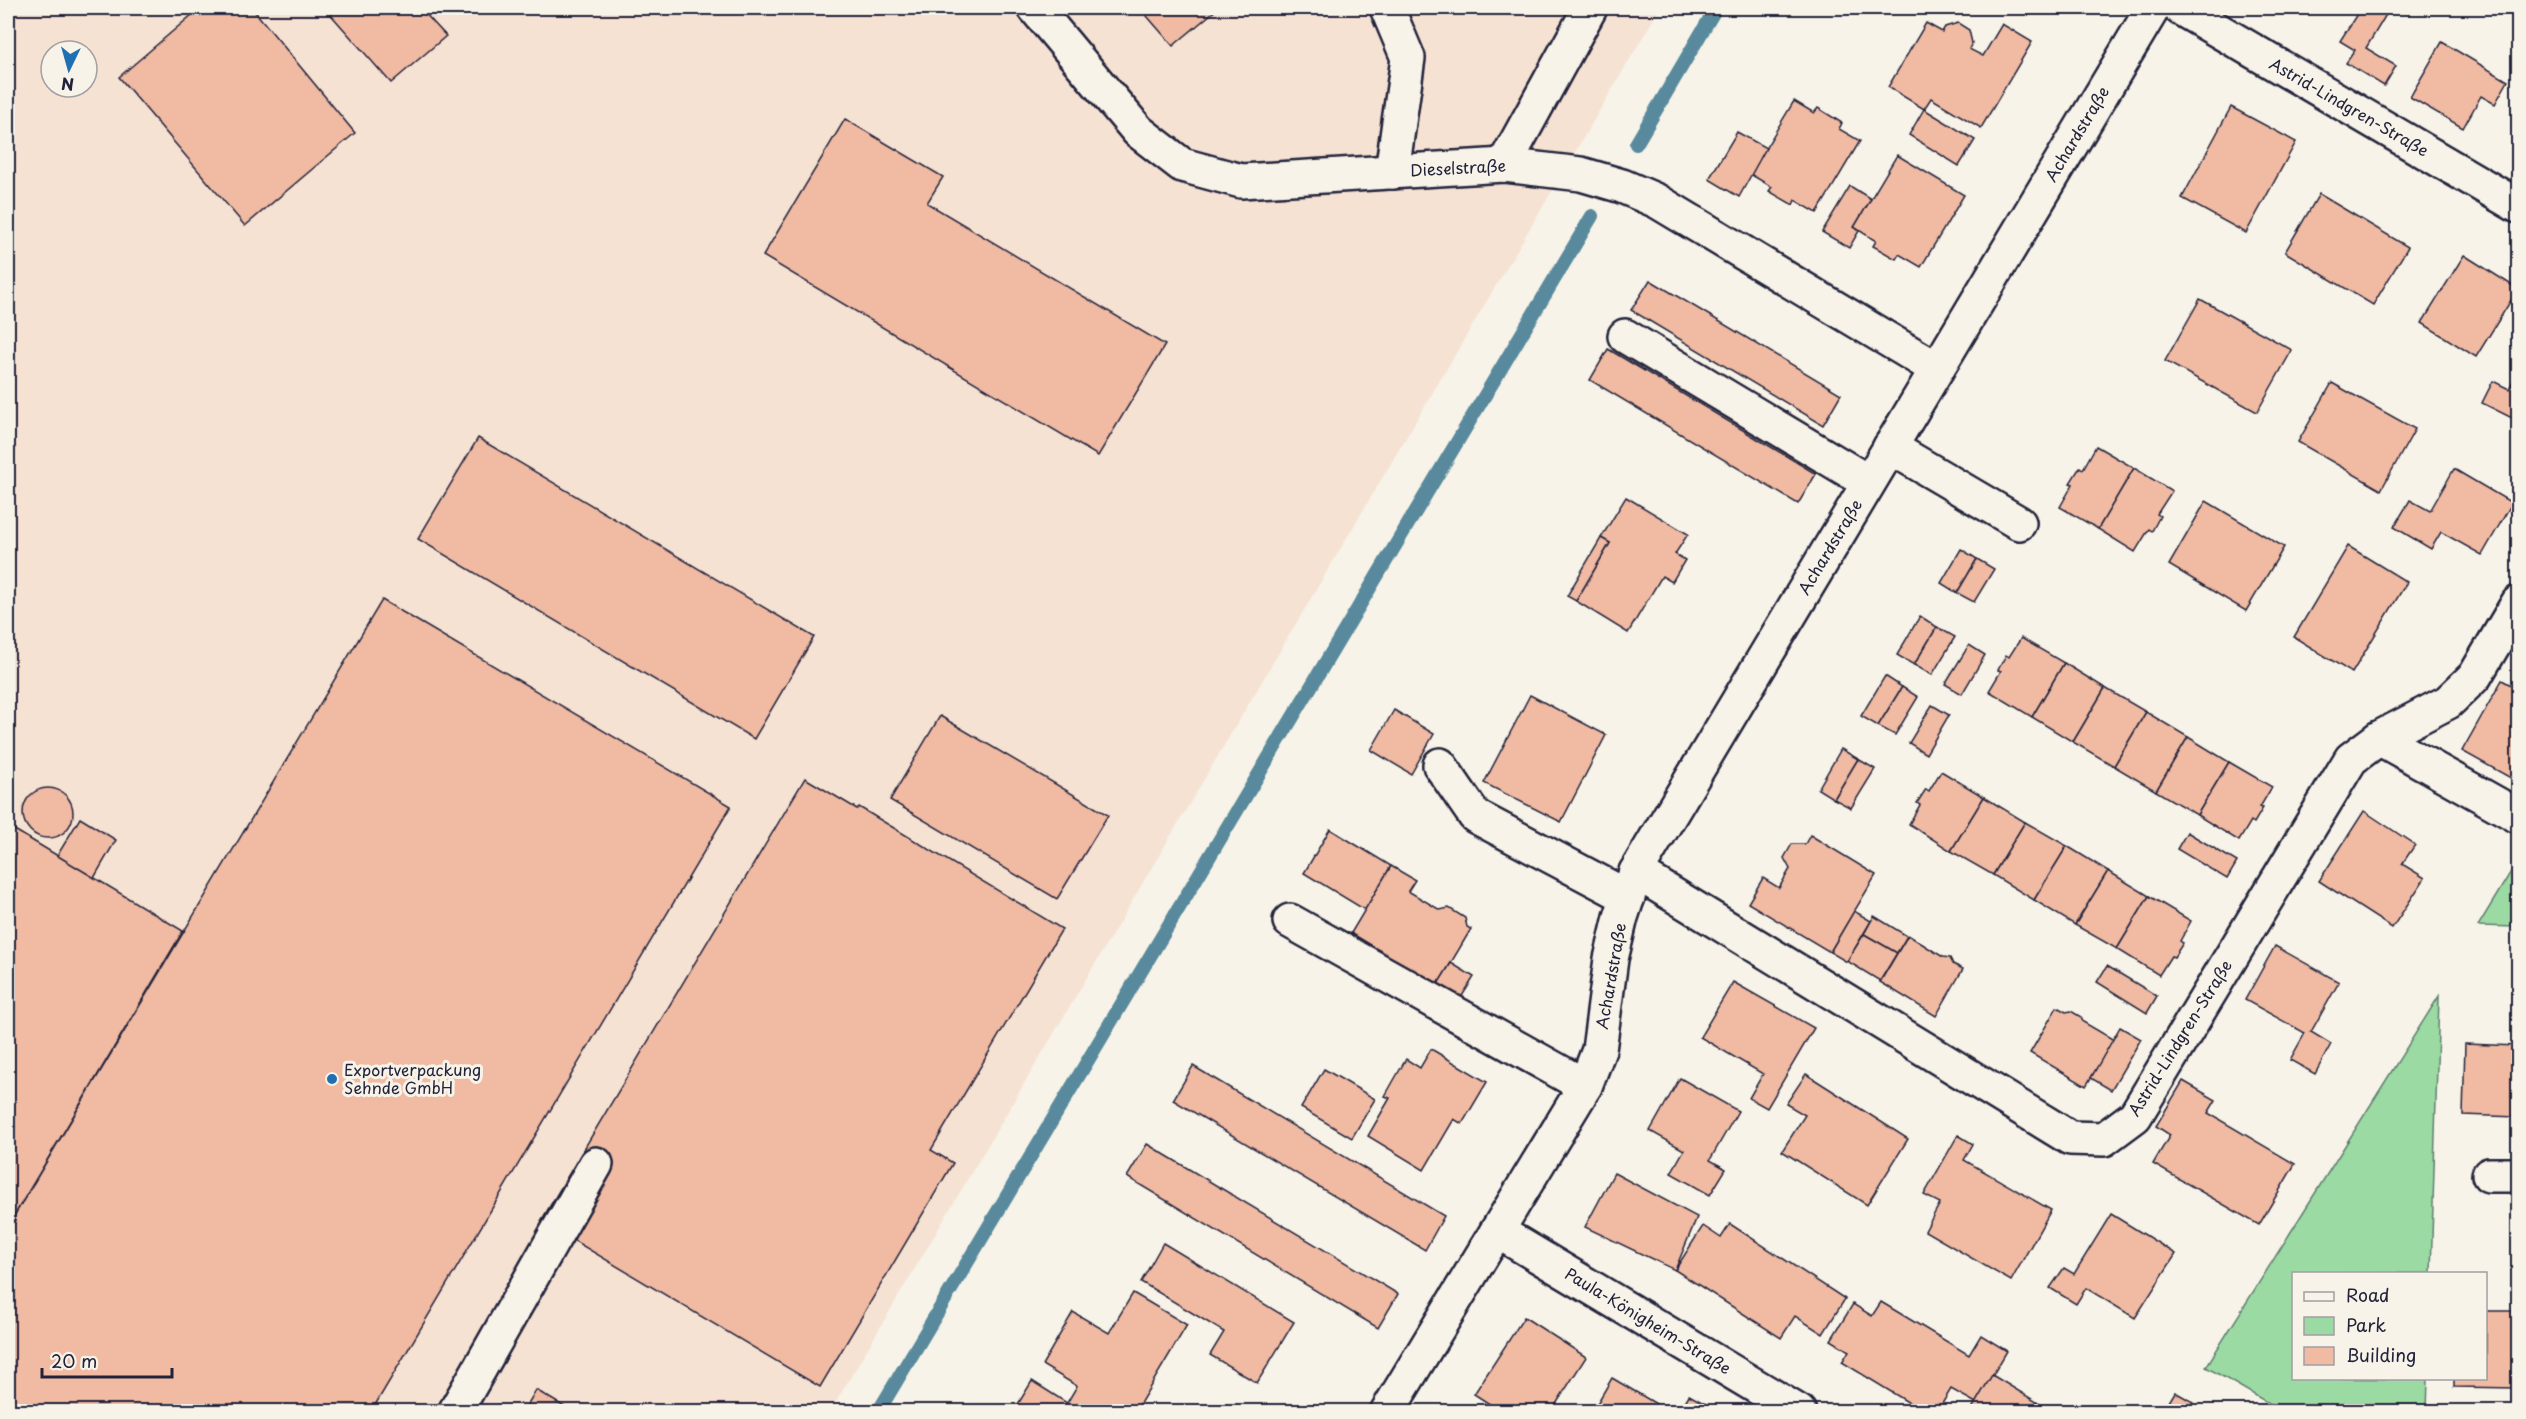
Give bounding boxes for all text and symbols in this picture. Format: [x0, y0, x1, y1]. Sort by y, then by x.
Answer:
north arrow [39, 39, 99, 99]
street label: Astrid-Lindgren-Straße [2265, 51, 2434, 162]
text: N [60, 72, 75, 97]
street label: Achardstraße [2038, 81, 2114, 186]
street label: Dieselstraße [1409, 153, 1506, 181]
street label: Achardstraße [1791, 494, 1867, 599]
street label: Achardstraße [1589, 921, 1631, 1031]
street label: Astrid-Lindgren-Straße [2121, 955, 2237, 1120]
place label: Exportverpackung Sehnde GmbH [344, 1057, 481, 1099]
marker: Exportverpackung Sehnde GmbH [325, 1072, 339, 1086]
street label: Paula-Königheim-Straße [1561, 1261, 1736, 1379]
legend [2292, 1272, 2487, 1380]
text: Road [2346, 1281, 2390, 1308]
text: Park [2346, 1311, 2386, 1338]
scale bar [42, 1341, 172, 1379]
text: Building [2346, 1341, 2416, 1368]
text: 20 m [51, 1347, 97, 1374]

